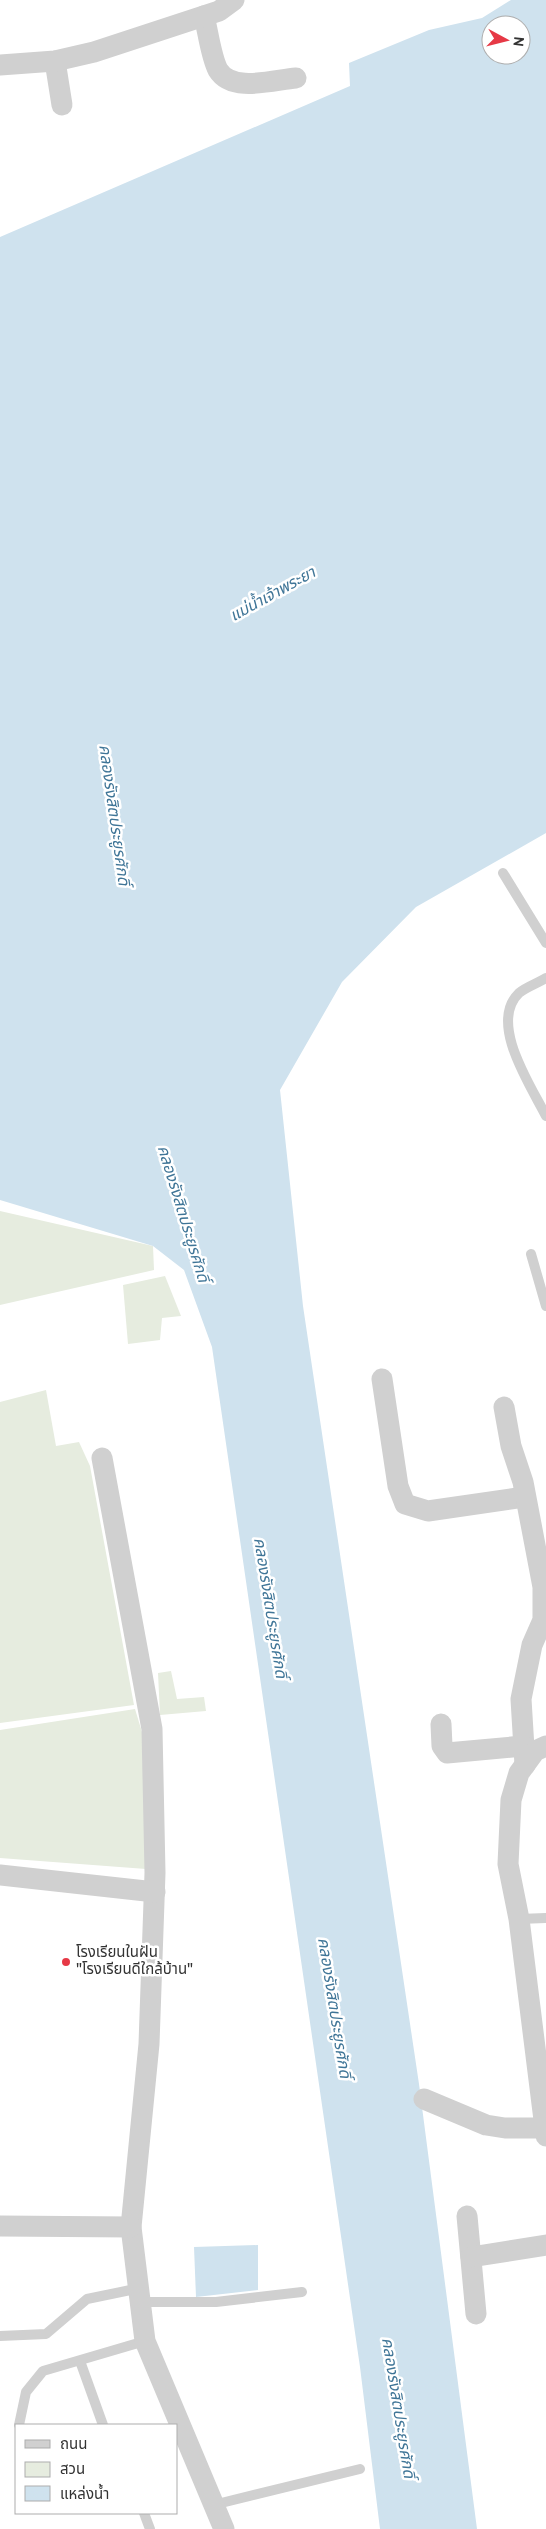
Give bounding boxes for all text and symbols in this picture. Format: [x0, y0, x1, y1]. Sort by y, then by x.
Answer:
north arrow [481, 15, 531, 65]
text: N [508, 35, 526, 47]
water label: แม่น้ำเจ้าพระยา [225, 560, 321, 627]
water label: คลองรังสิตประยูรศักดิ์ [93, 743, 134, 891]
water label: คลองรังสิตประยูรศักดิ์ [152, 1143, 215, 1289]
water label: คลองรังสิตประยูรศักดิ์ [248, 1536, 292, 1684]
water label: คลองรังสิตประยูรศักดิ์ [312, 1936, 356, 2084]
place label: โรงเรียนในฝัน "โรงเรียนดีใกล้บ้าน" [76, 1944, 193, 1980]
marker: โรงเรียนในฝัน "โรงเรียนดีใกล้บ้าน" [60, 1956, 72, 1968]
water label: คลองรังสิตประยูรศักดิ์ [376, 2336, 420, 2484]
legend [15, 2424, 178, 2514]
text: ถนน [60, 2436, 87, 2455]
text: สวน [60, 2461, 85, 2480]
text: แหล่งน้ำ [60, 2483, 109, 2505]

